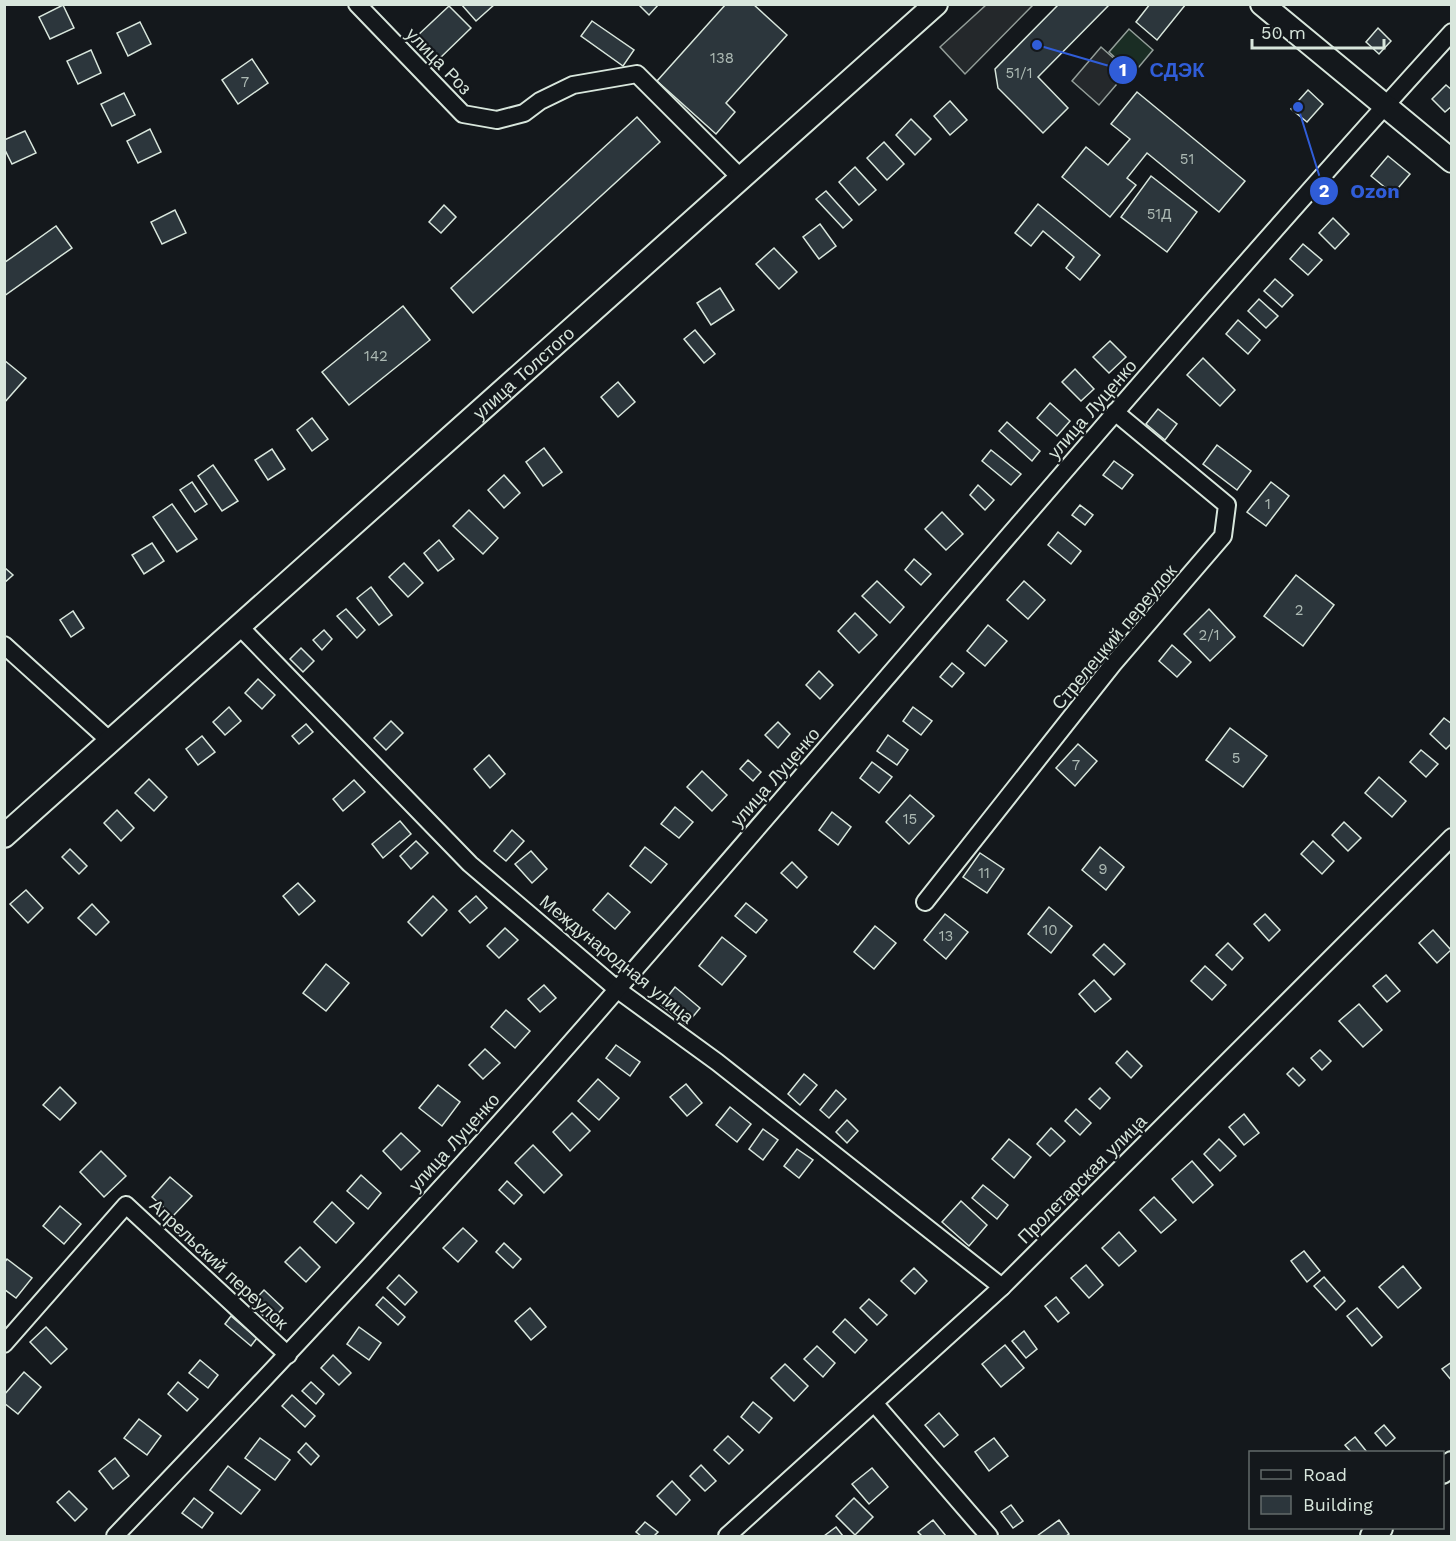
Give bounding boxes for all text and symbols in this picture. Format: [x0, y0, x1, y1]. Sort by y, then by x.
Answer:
scale bar [1252, 12, 1384, 50]
text: 50 m [1261, 22, 1306, 43]
street label: улица Роз [402, 23, 476, 99]
house number: 138 [710, 49, 734, 67]
callout: СДЭК [1108, 51, 1217, 89]
text: СДЭК [1150, 58, 1205, 82]
text: 1 [1119, 59, 1127, 80]
house number: 51/1 [1006, 64, 1033, 82]
house number: 7 [241, 73, 249, 91]
house number: 51 [1180, 150, 1194, 168]
callout: Ozon [1309, 172, 1412, 210]
text: Ozon [1350, 179, 1400, 203]
text: 2 [1319, 180, 1329, 201]
house number: 51Д [1147, 205, 1171, 223]
street label: улица Толстого [468, 322, 578, 423]
house number: 142 [364, 347, 388, 365]
street label: улица Луценко [1043, 355, 1141, 463]
house number: 1 [1265, 495, 1271, 513]
street label: Стрелецкий переулок [1047, 560, 1181, 714]
house number: 2 [1295, 601, 1303, 619]
house number: 2/1 [1198, 626, 1220, 644]
street label: улица Луценко [726, 723, 824, 831]
house number: 5 [1232, 749, 1240, 767]
house number: 7 [1072, 756, 1080, 774]
house number: 15 [903, 810, 917, 828]
house number: 9 [1098, 860, 1108, 878]
house number: 11 [978, 864, 990, 882]
street label: Международная улица [536, 890, 699, 1028]
house number: 10 [1042, 921, 1058, 939]
house number: 13 [939, 927, 953, 945]
street label: улица Луценко [404, 1089, 504, 1195]
street label: Пролетарская улица [1013, 1110, 1151, 1248]
street label: Апрельский переулок [146, 1195, 292, 1333]
legend [1249, 1451, 1444, 1529]
text: Road [1303, 1464, 1347, 1485]
text: Building [1303, 1494, 1373, 1515]

